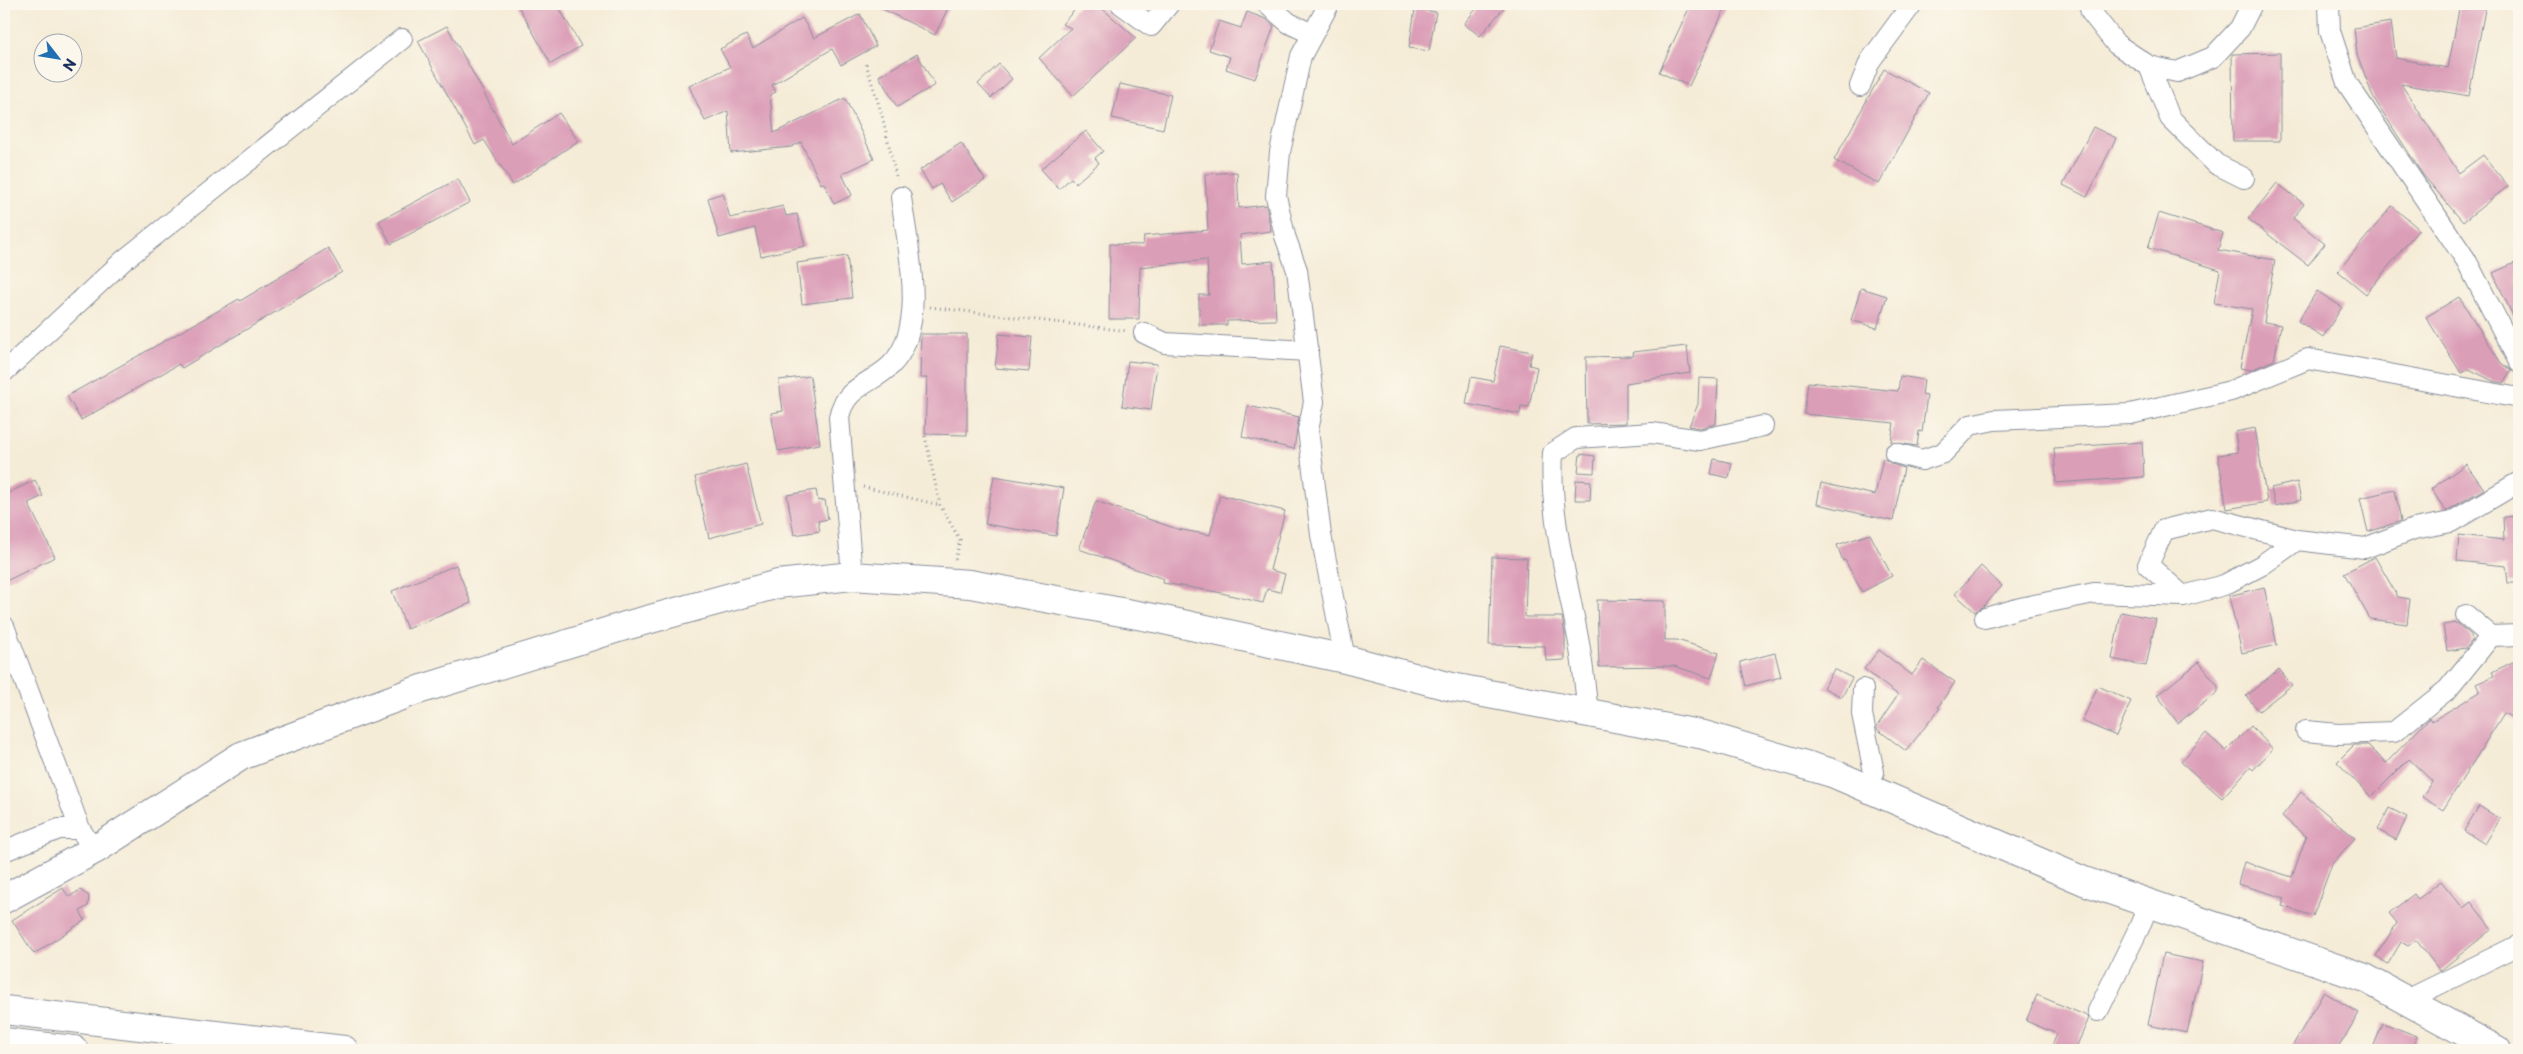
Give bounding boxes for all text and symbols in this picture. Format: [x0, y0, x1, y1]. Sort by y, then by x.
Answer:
north arrow [32, 32, 82, 82]
text: N [58, 55, 81, 75]

